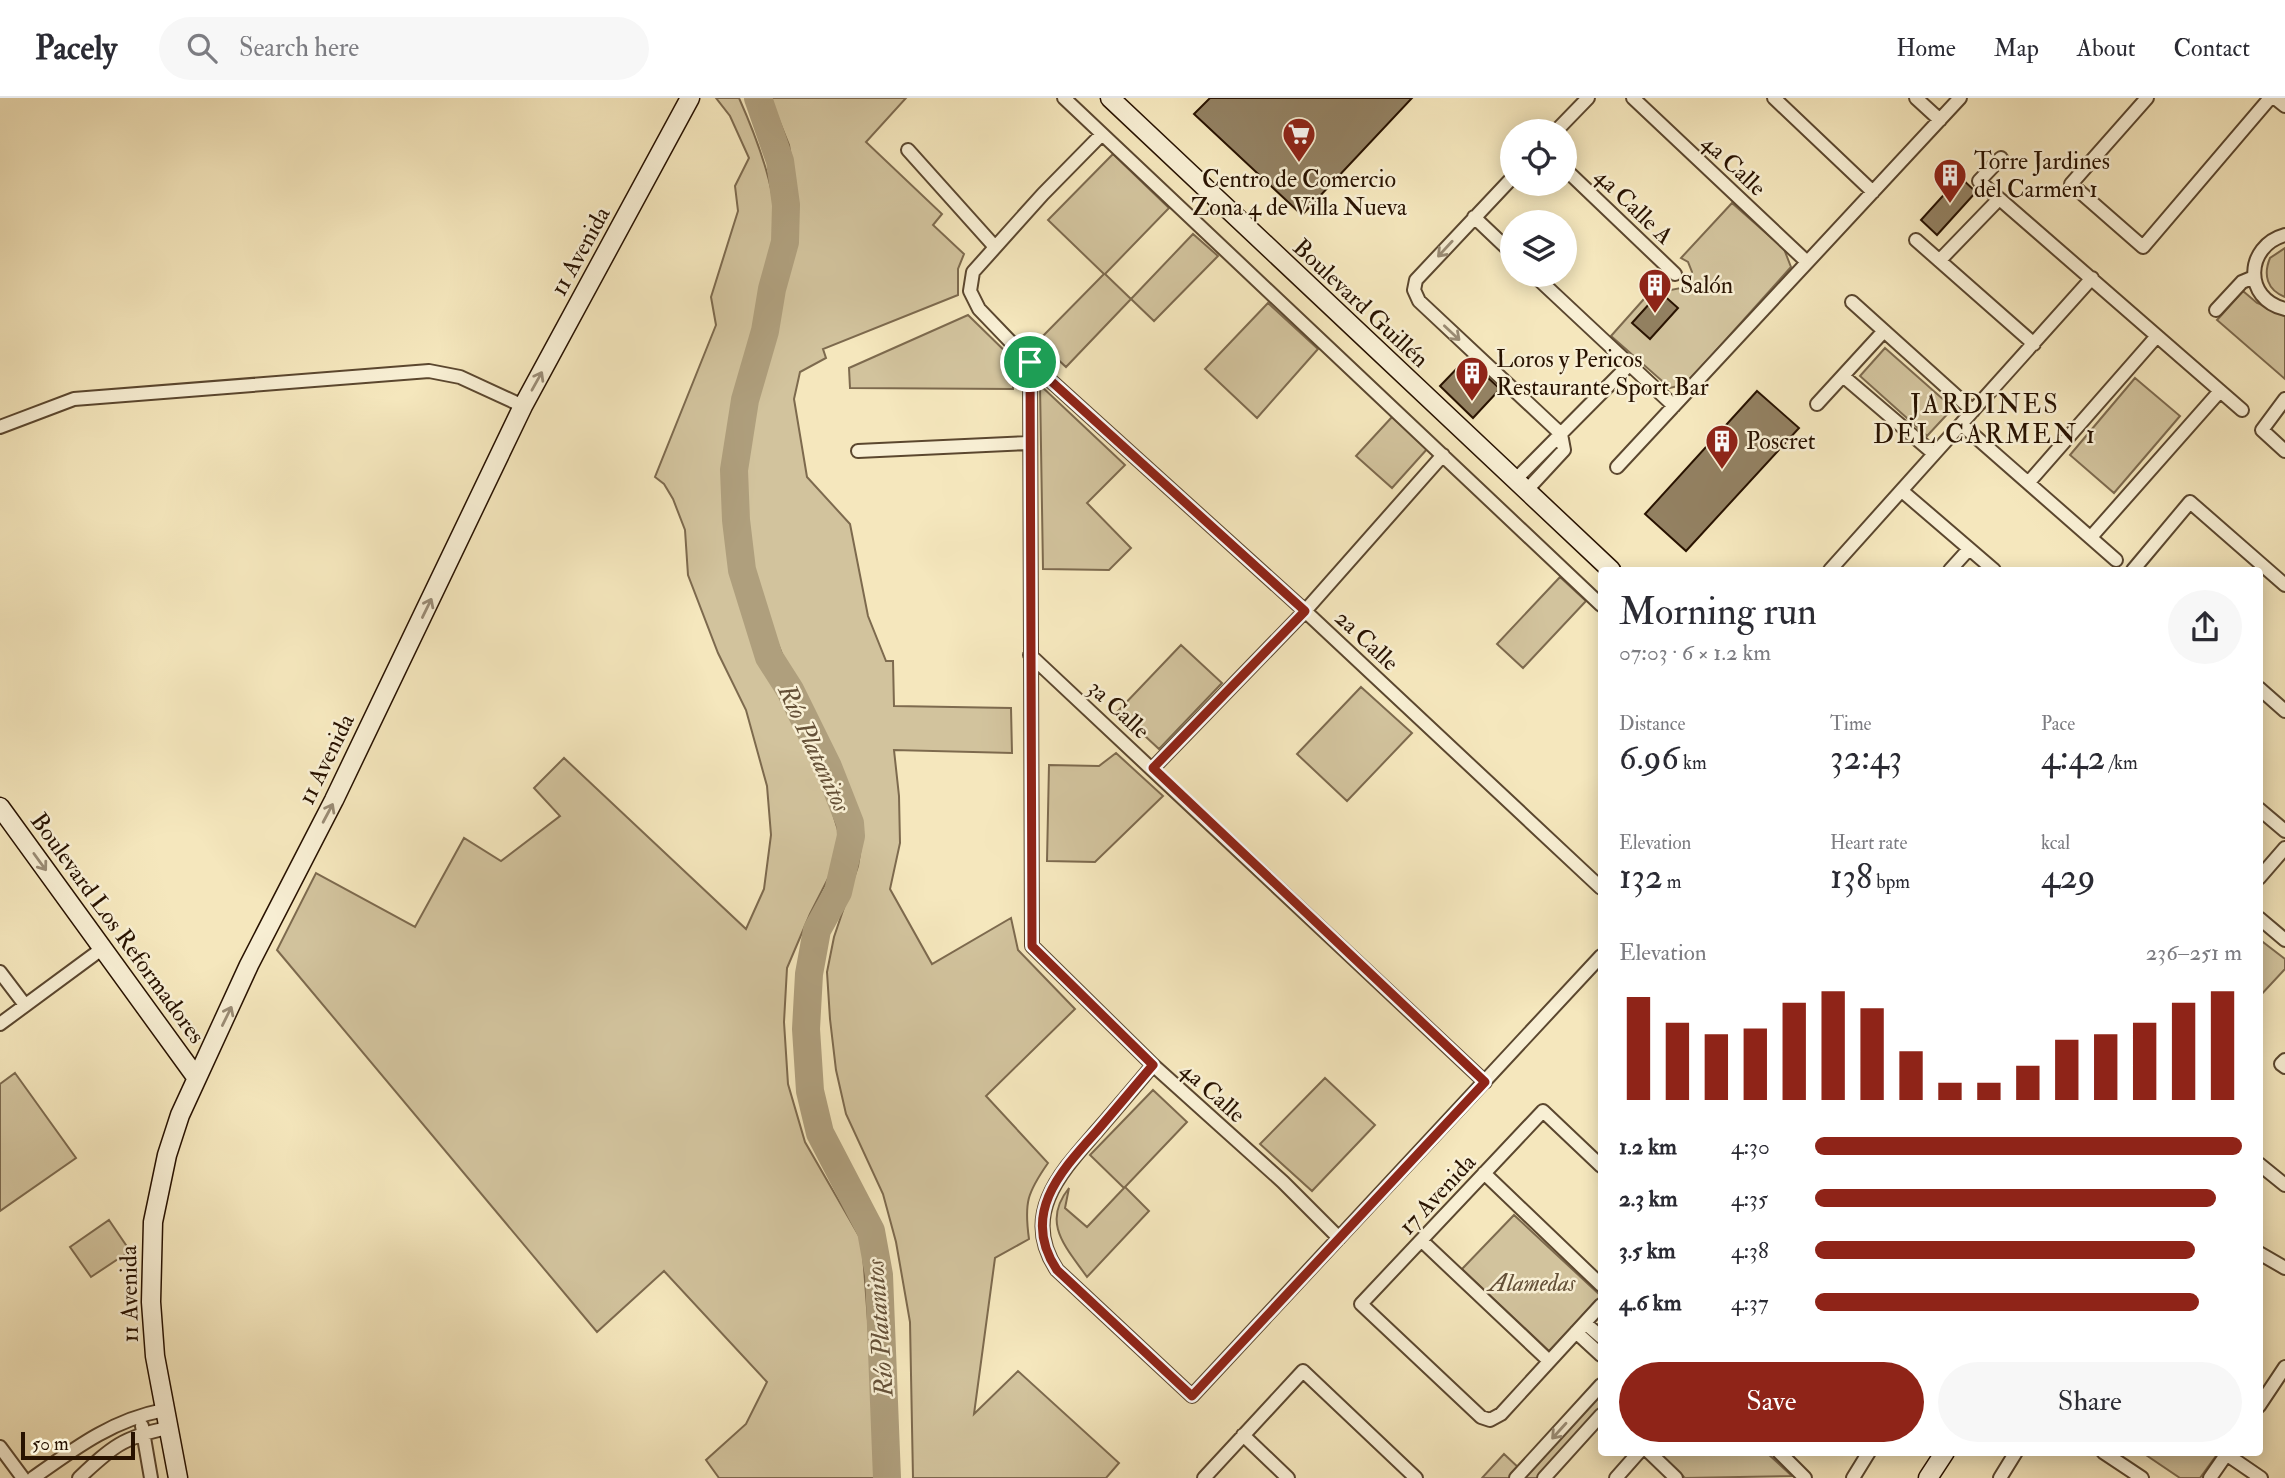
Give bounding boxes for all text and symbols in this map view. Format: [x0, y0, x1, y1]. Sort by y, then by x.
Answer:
search box [159, 17, 649, 80]
text: Pacely [35, 28, 117, 69]
icon: search [183, 29, 221, 67]
text: Search here [239, 32, 359, 64]
text: Home [1896, 33, 1956, 64]
text: Map [1994, 33, 2039, 64]
text: About [2077, 33, 2136, 64]
text: Contact [2174, 33, 2250, 64]
supermarket icon: Centro de Comercio Zona 4 de Villa Nueva [1280, 115, 1318, 164]
map controls [1500, 119, 1577, 287]
button: locate [1500, 119, 1577, 196]
street label: 4a Calle [1695, 128, 1773, 203]
place label: Torre Jardines del Carmen 1 [1974, 146, 2110, 205]
building icon: Torre Jardines del Carmen 1 [1931, 156, 1969, 205]
street label: 4a Calle A [1588, 161, 1680, 251]
place label: Centro de Comercio Zona 4 de Villa Nueva [1191, 164, 1408, 223]
street label: 11 Avenida [543, 200, 618, 301]
button: layers [1500, 210, 1577, 287]
street label: Boulevard Guillén [1286, 232, 1435, 374]
one-way arrow [1437, 240, 1453, 258]
building icon: Salón [1636, 266, 1674, 315]
place label: Salón [1680, 270, 1733, 301]
one-way arrow [1443, 324, 1460, 341]
pin [1000, 332, 1060, 392]
icon: arrive [1011, 343, 1049, 381]
place label: Loros y Pericos Restaurante Sport Bar [1496, 344, 1709, 403]
building icon: Loros y Pericos Restaurante Sport Bar [1453, 354, 1491, 403]
one-way arrow [530, 371, 544, 392]
district label: JARDINES DEL CARMEN 1 [1873, 389, 2097, 451]
building icon: Poscret [1703, 422, 1741, 471]
place label: Poscret [1746, 426, 1816, 457]
text: Morning run [1619, 588, 1817, 636]
button: share [2168, 590, 2242, 664]
one-way arrow [420, 598, 434, 619]
street label: 2a Calle [1328, 603, 1405, 678]
text: 07:03 · 6 × 1.2 km [1619, 638, 1771, 667]
street label: 3a Calle [1081, 673, 1156, 746]
water label: Río Platanitos [770, 678, 858, 818]
street label: 11 Avenida [291, 708, 362, 810]
text: Distance [1619, 712, 1685, 736]
text: Time [1830, 712, 1872, 736]
text: Pace [2041, 712, 2075, 736]
text: 6.96 [1619, 736, 1679, 780]
text: 32:43 [1830, 736, 1902, 780]
text: 4:42 [2041, 736, 2105, 780]
text: km [1679, 751, 1707, 775]
text: /km [2105, 751, 2138, 775]
one-way arrow [321, 803, 335, 824]
street label: Boulevard Los Reformadores [23, 807, 212, 1050]
text: Elevation [1619, 831, 1691, 855]
text: Heart rate [1830, 831, 1907, 855]
text: kcal [2041, 831, 2070, 855]
one-way arrow [33, 852, 48, 871]
text: 132 [1619, 855, 1663, 899]
text: 138 [1830, 855, 1872, 899]
text: 429 [2041, 855, 2096, 899]
text: m [1663, 870, 1681, 894]
text: bpm [1872, 870, 1910, 894]
text: Elevation [1619, 938, 1707, 967]
text: 236–251 m [2146, 938, 2242, 967]
one-way arrow [220, 1006, 234, 1027]
street label: 4a Calle [1174, 1055, 1252, 1130]
text: 1.2 km [1619, 1132, 1677, 1161]
text: 4:30 [1731, 1132, 1770, 1161]
street label: 17 Avenida [1392, 1146, 1483, 1241]
text: 2.3 km [1619, 1184, 1678, 1213]
text: 4:35 [1731, 1184, 1768, 1213]
text: 3.5 km [1619, 1236, 1676, 1265]
text: 4:38 [1731, 1236, 1769, 1265]
street label: 11 Avenida [113, 1244, 146, 1343]
water label: Río Platanitos [859, 1257, 901, 1399]
park label: Alamedas [1486, 1268, 1576, 1299]
text: 4.6 km [1619, 1288, 1682, 1317]
text: 4:37 [1731, 1288, 1768, 1317]
button: Save [1619, 1362, 1924, 1442]
button: Share [1938, 1362, 2242, 1442]
one-way arrow [1550, 1422, 1567, 1439]
scale bar [21, 1429, 135, 1461]
text: 50 m [32, 1432, 69, 1456]

